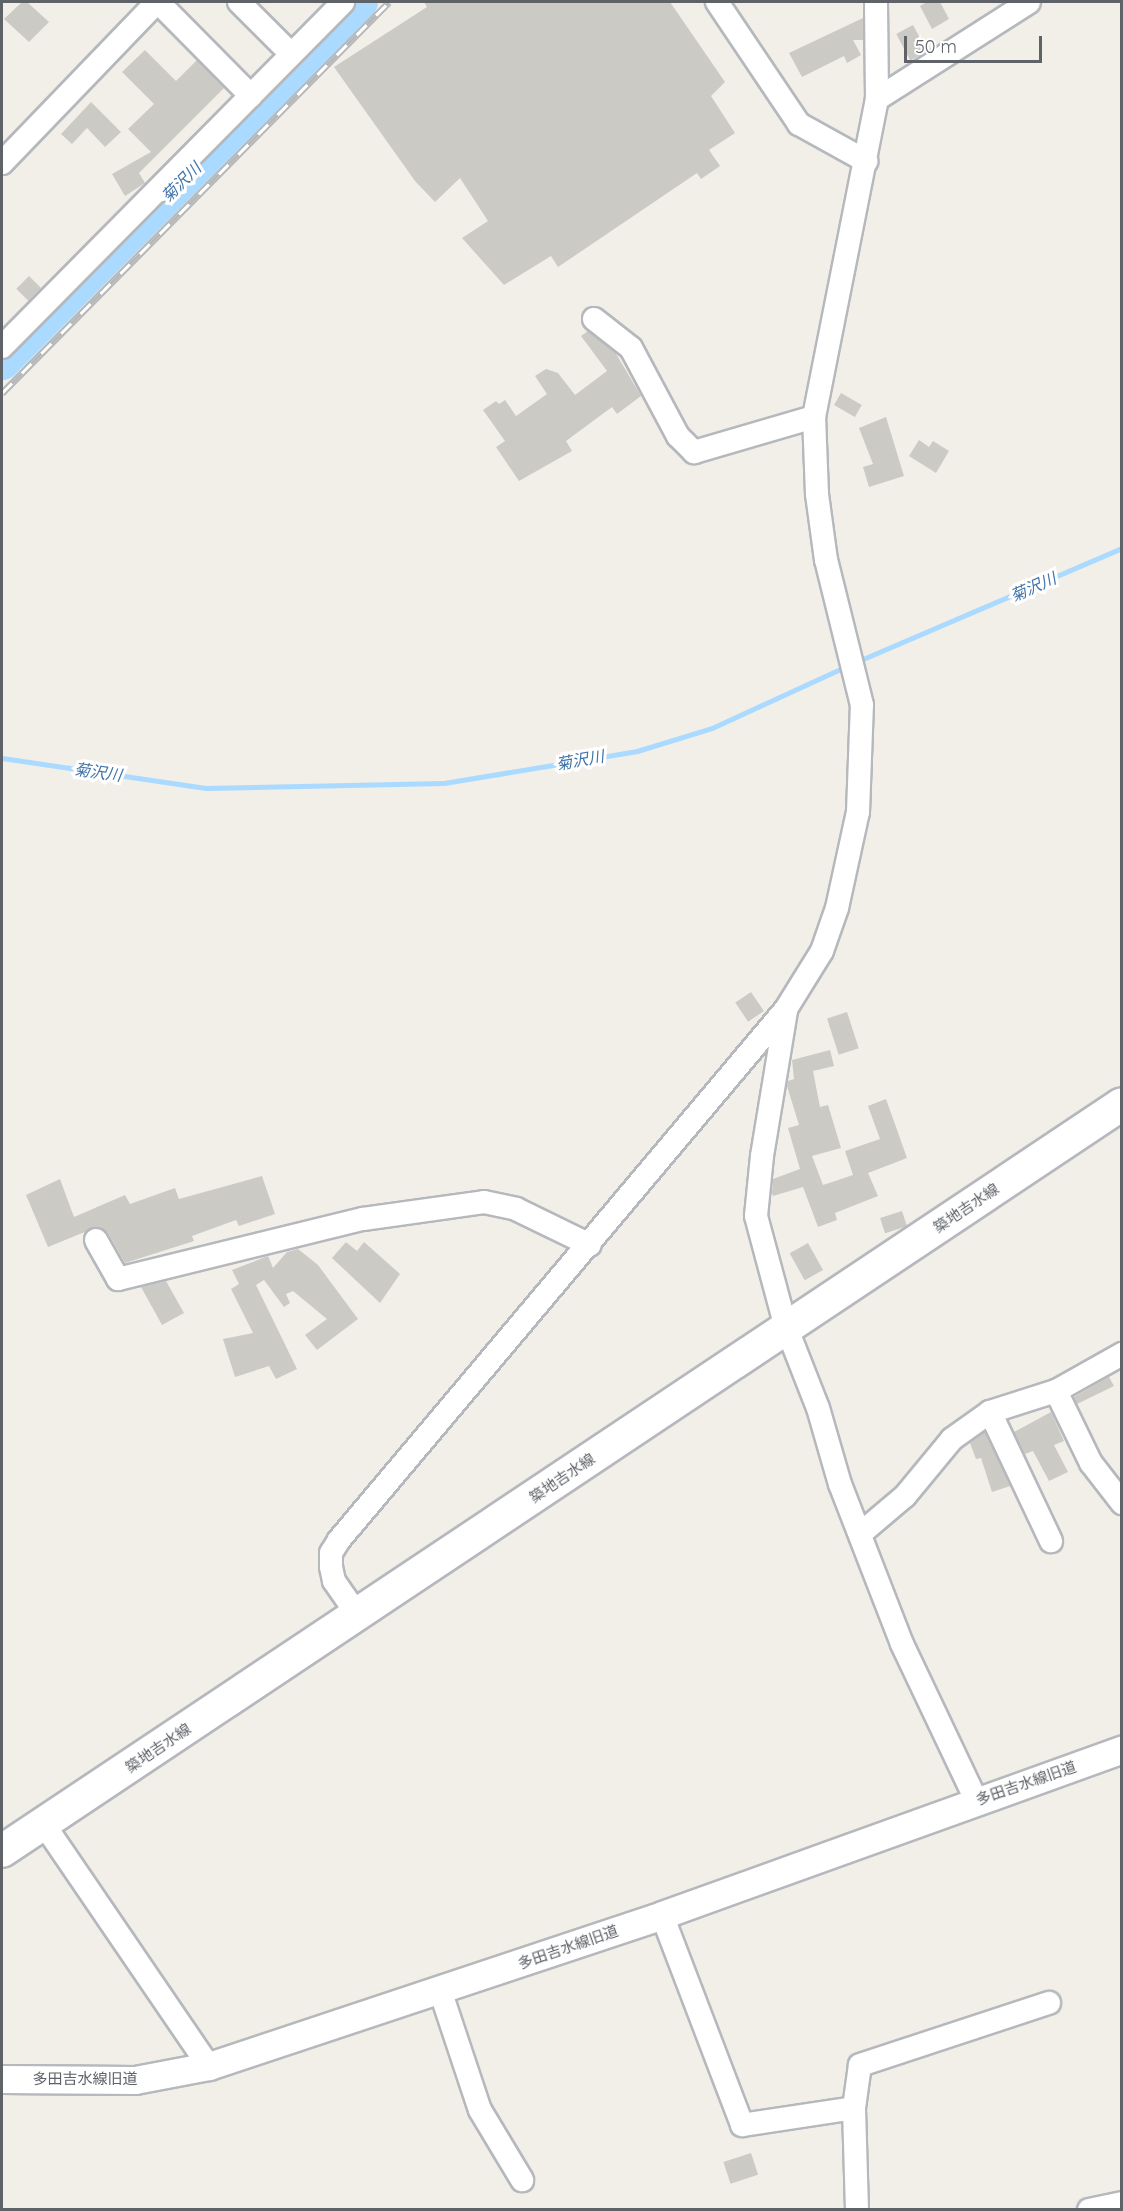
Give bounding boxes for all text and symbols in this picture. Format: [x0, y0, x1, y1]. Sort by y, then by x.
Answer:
scale bar [907, 24, 1045, 62]
text: 50 m [915, 35, 957, 58]
water label: 菊沢川 [157, 158, 205, 206]
water label: 菊沢川 [1007, 568, 1059, 606]
water label: 菊沢川 [555, 746, 605, 774]
water label: 菊沢川 [73, 759, 123, 785]
street label: 築地吉水線 [930, 1180, 1002, 1236]
street label: 築地吉水線 [526, 1450, 598, 1506]
street label: 築地吉水線 [122, 1720, 194, 1776]
street label: 多田吉水線旧道 [973, 1757, 1079, 1809]
street label: 多田吉水線旧道 [515, 1921, 621, 1973]
street label: 多田吉水線旧道 [33, 2070, 137, 2088]

